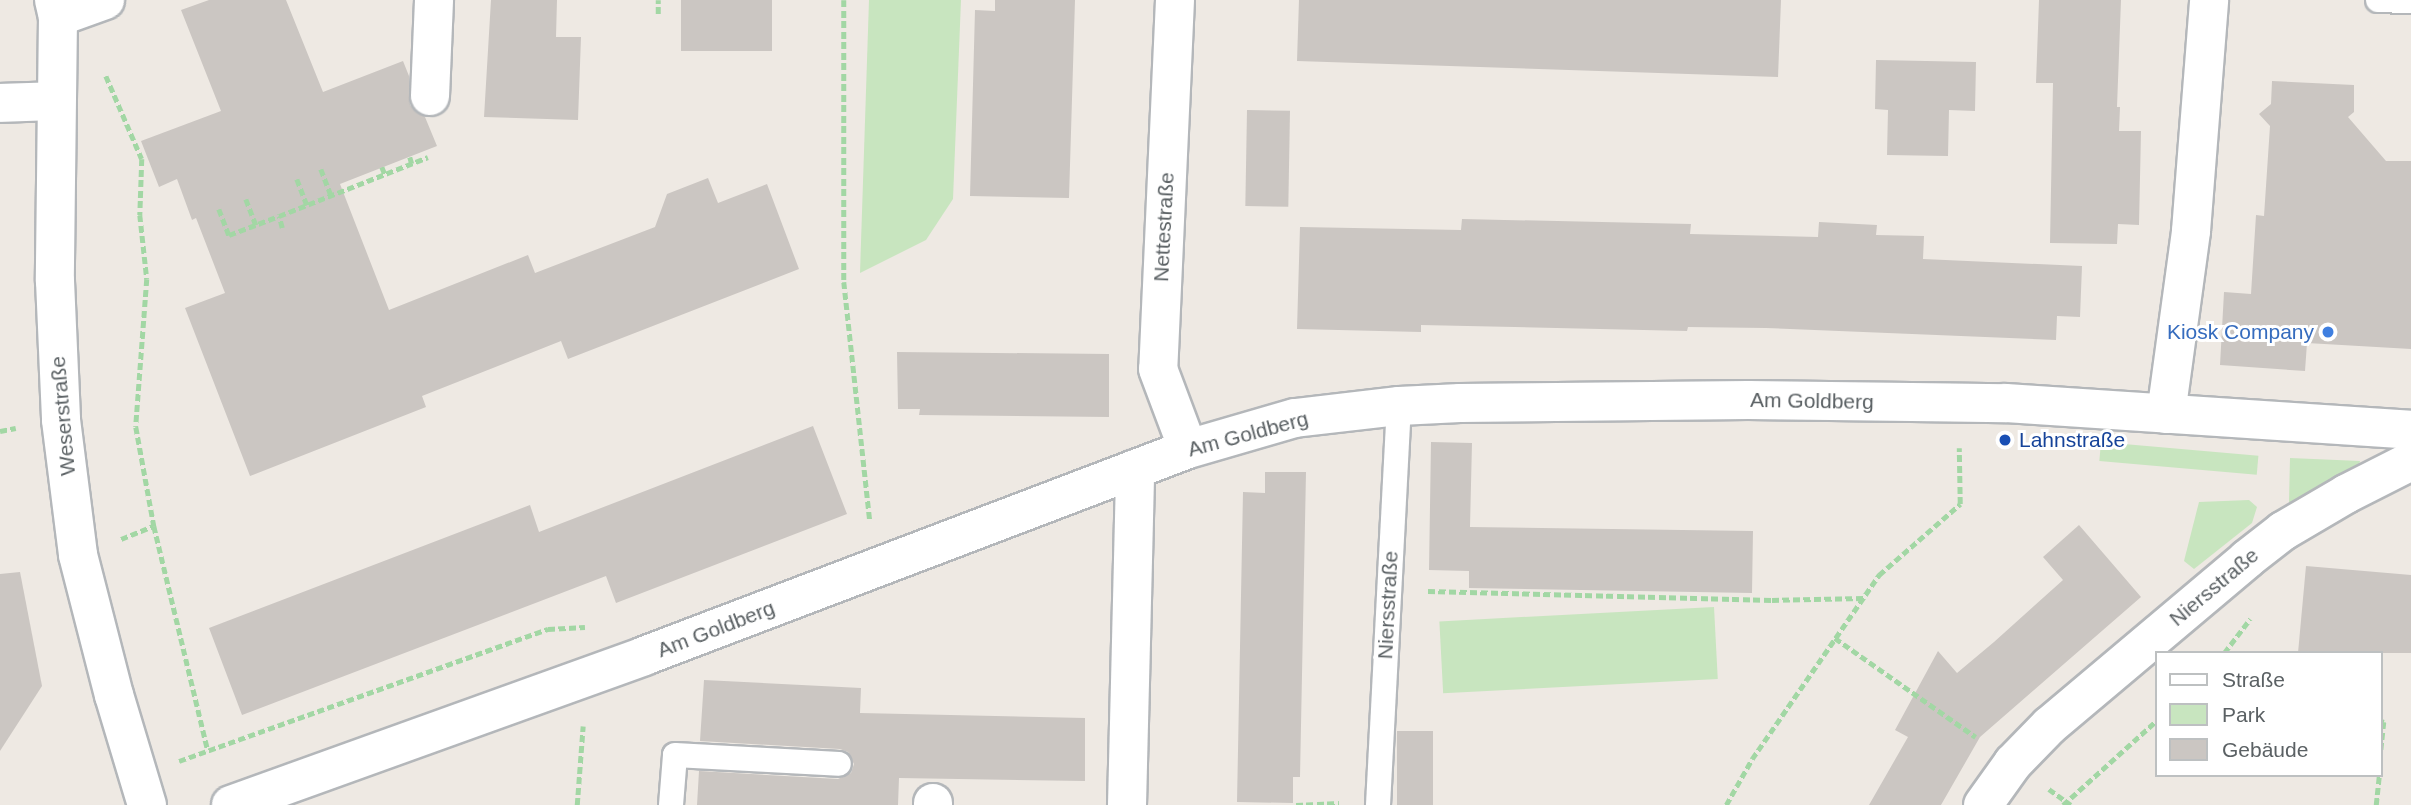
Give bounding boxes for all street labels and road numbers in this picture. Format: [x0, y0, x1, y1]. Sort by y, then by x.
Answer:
street label: Nettestraße [1149, 172, 1179, 282]
street label: Weserstraße [45, 355, 81, 477]
street label: Am Goldberg [1750, 387, 1874, 415]
street label: Am Goldberg [1185, 406, 1311, 462]
street label: Niersstraße [2164, 542, 2264, 632]
street label: Niersstraße [1373, 550, 1403, 660]
street label: Am Goldberg [654, 595, 778, 663]

